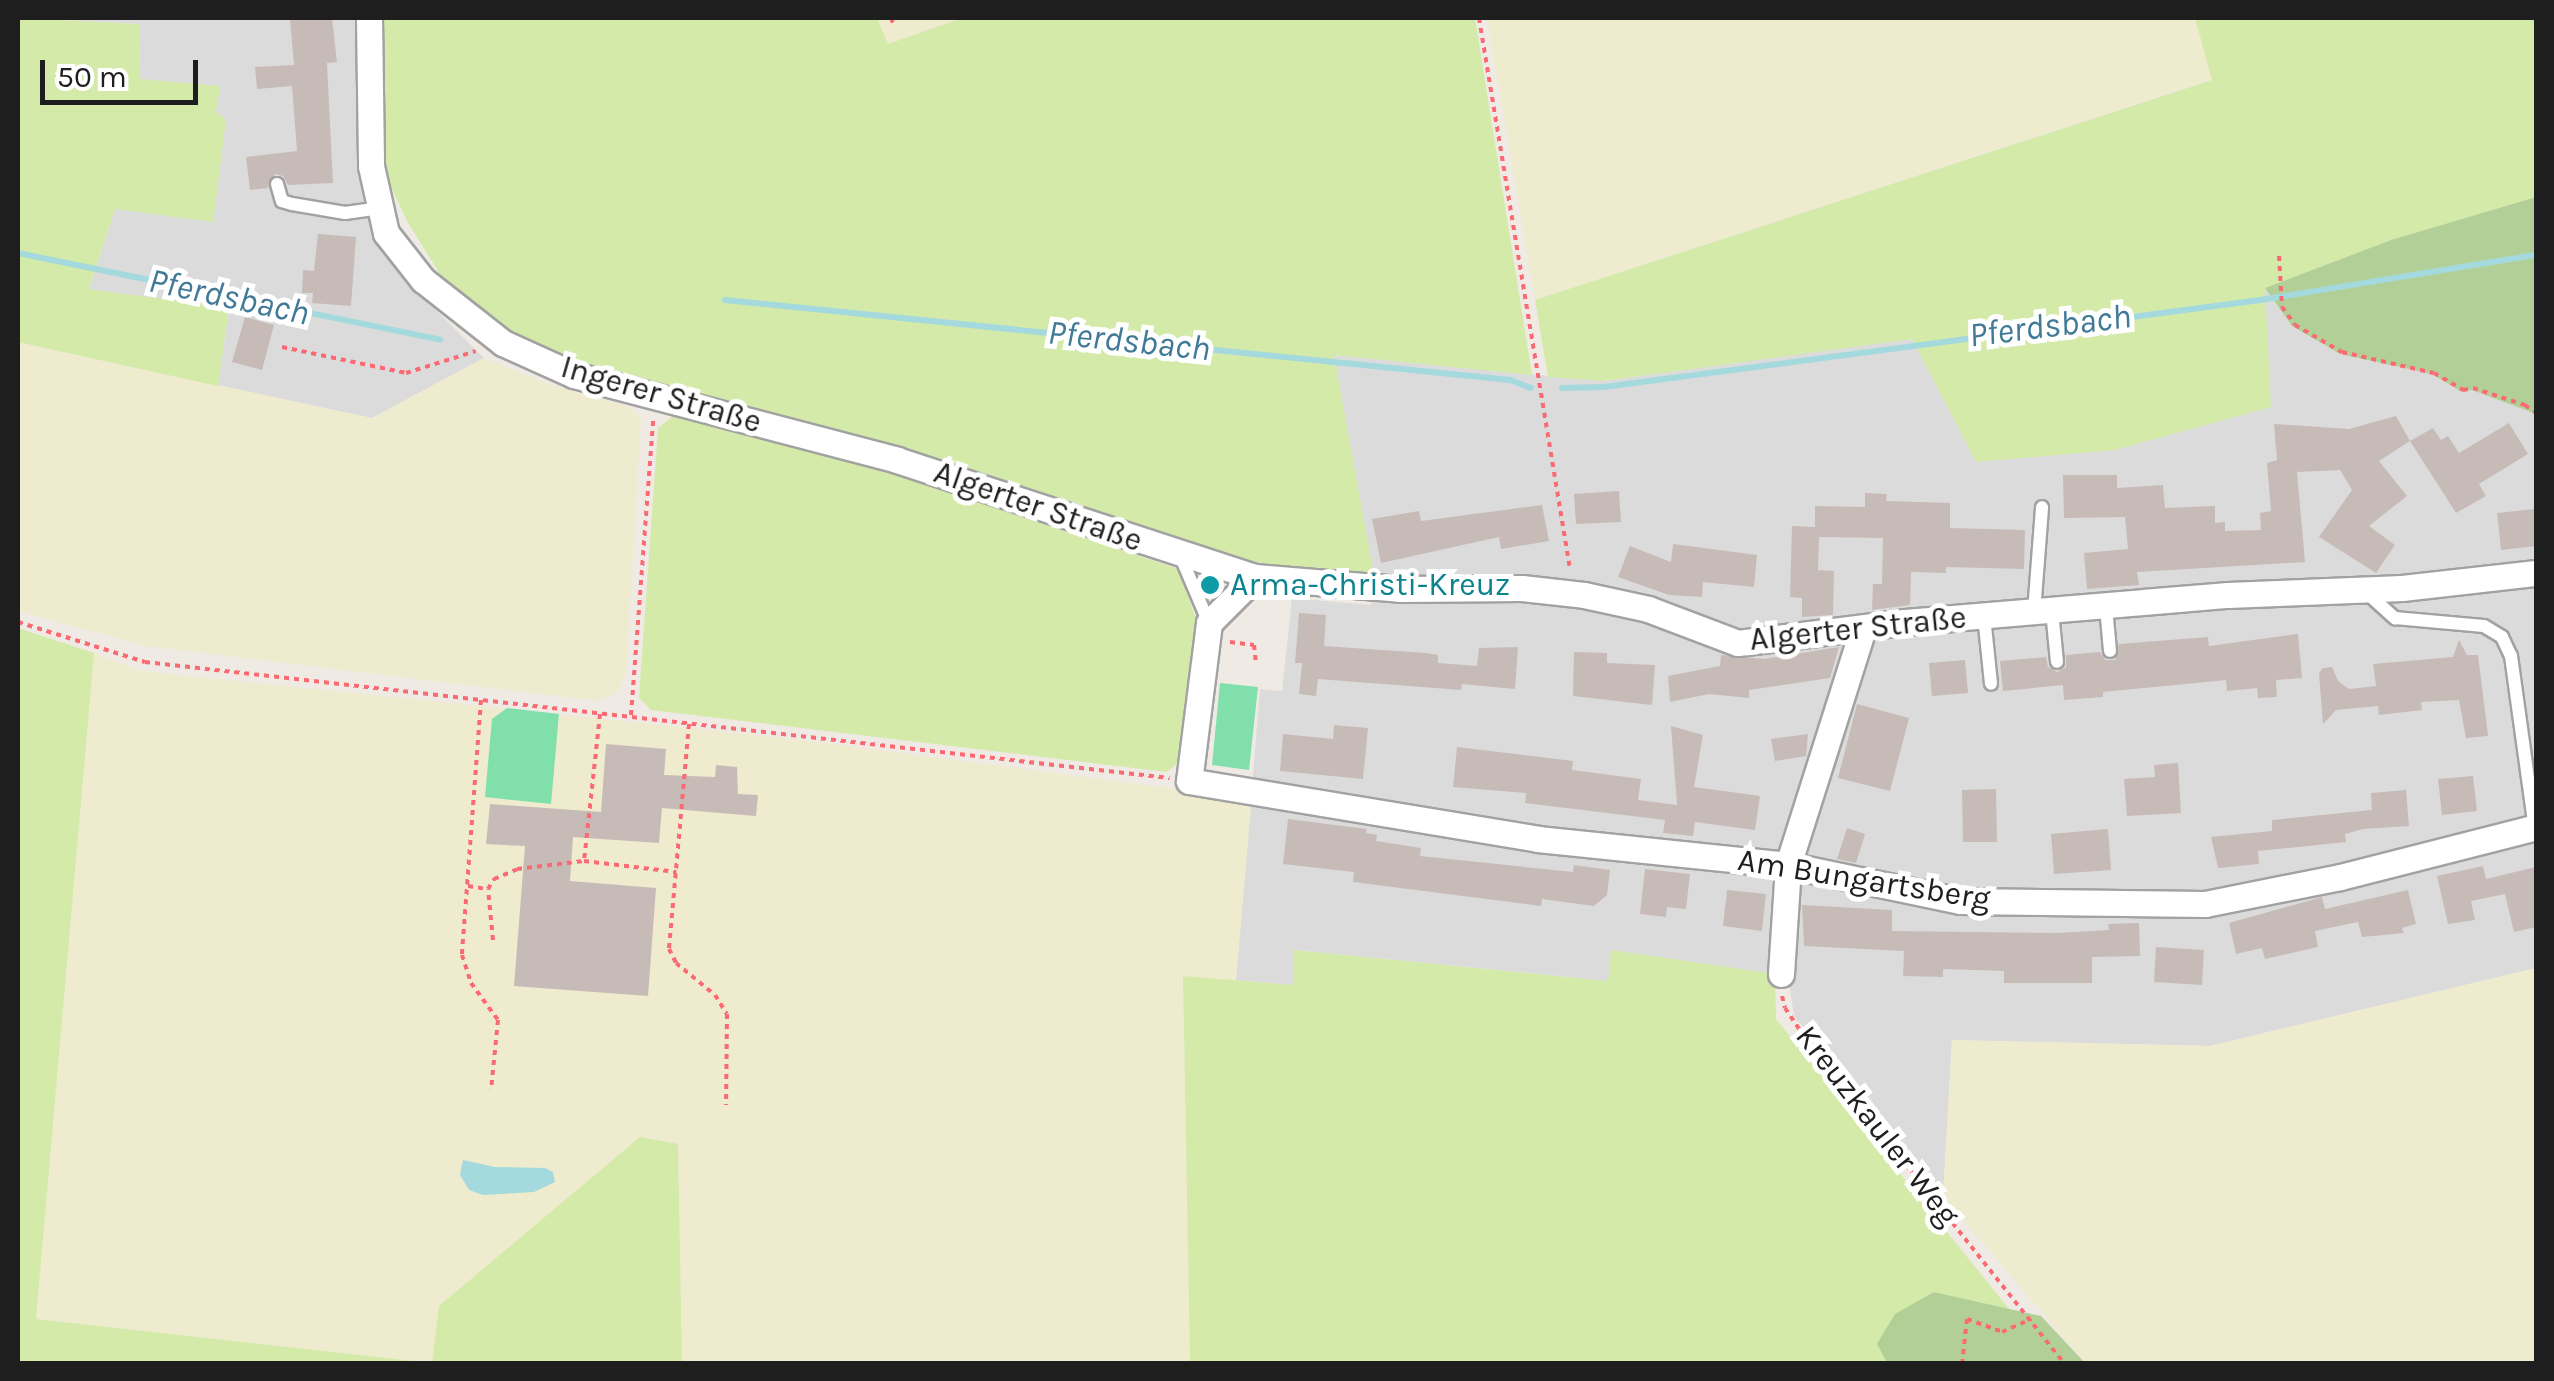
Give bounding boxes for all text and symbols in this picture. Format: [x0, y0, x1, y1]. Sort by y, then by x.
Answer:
scale bar [45, 40, 202, 102]
text: 50 m [57, 59, 127, 95]
water label: Pferdsbach [145, 260, 313, 334]
water label: Pferdsbach [1967, 295, 2133, 357]
water label: Pferdsbach [1046, 312, 1212, 370]
street label: Ingerer Straße [556, 348, 766, 442]
street label: Algerter Straße [929, 453, 1147, 561]
place label: Arma-Christi-Kreuz [1230, 566, 1510, 604]
marker: Arma-Christi-Kreuz [1199, 574, 1221, 596]
street label: Algerter Straße [1748, 599, 1968, 659]
street label: Am Bungartsberg [1735, 841, 1993, 919]
street label: Kreuzkauler Weg [1787, 1018, 1967, 1234]

